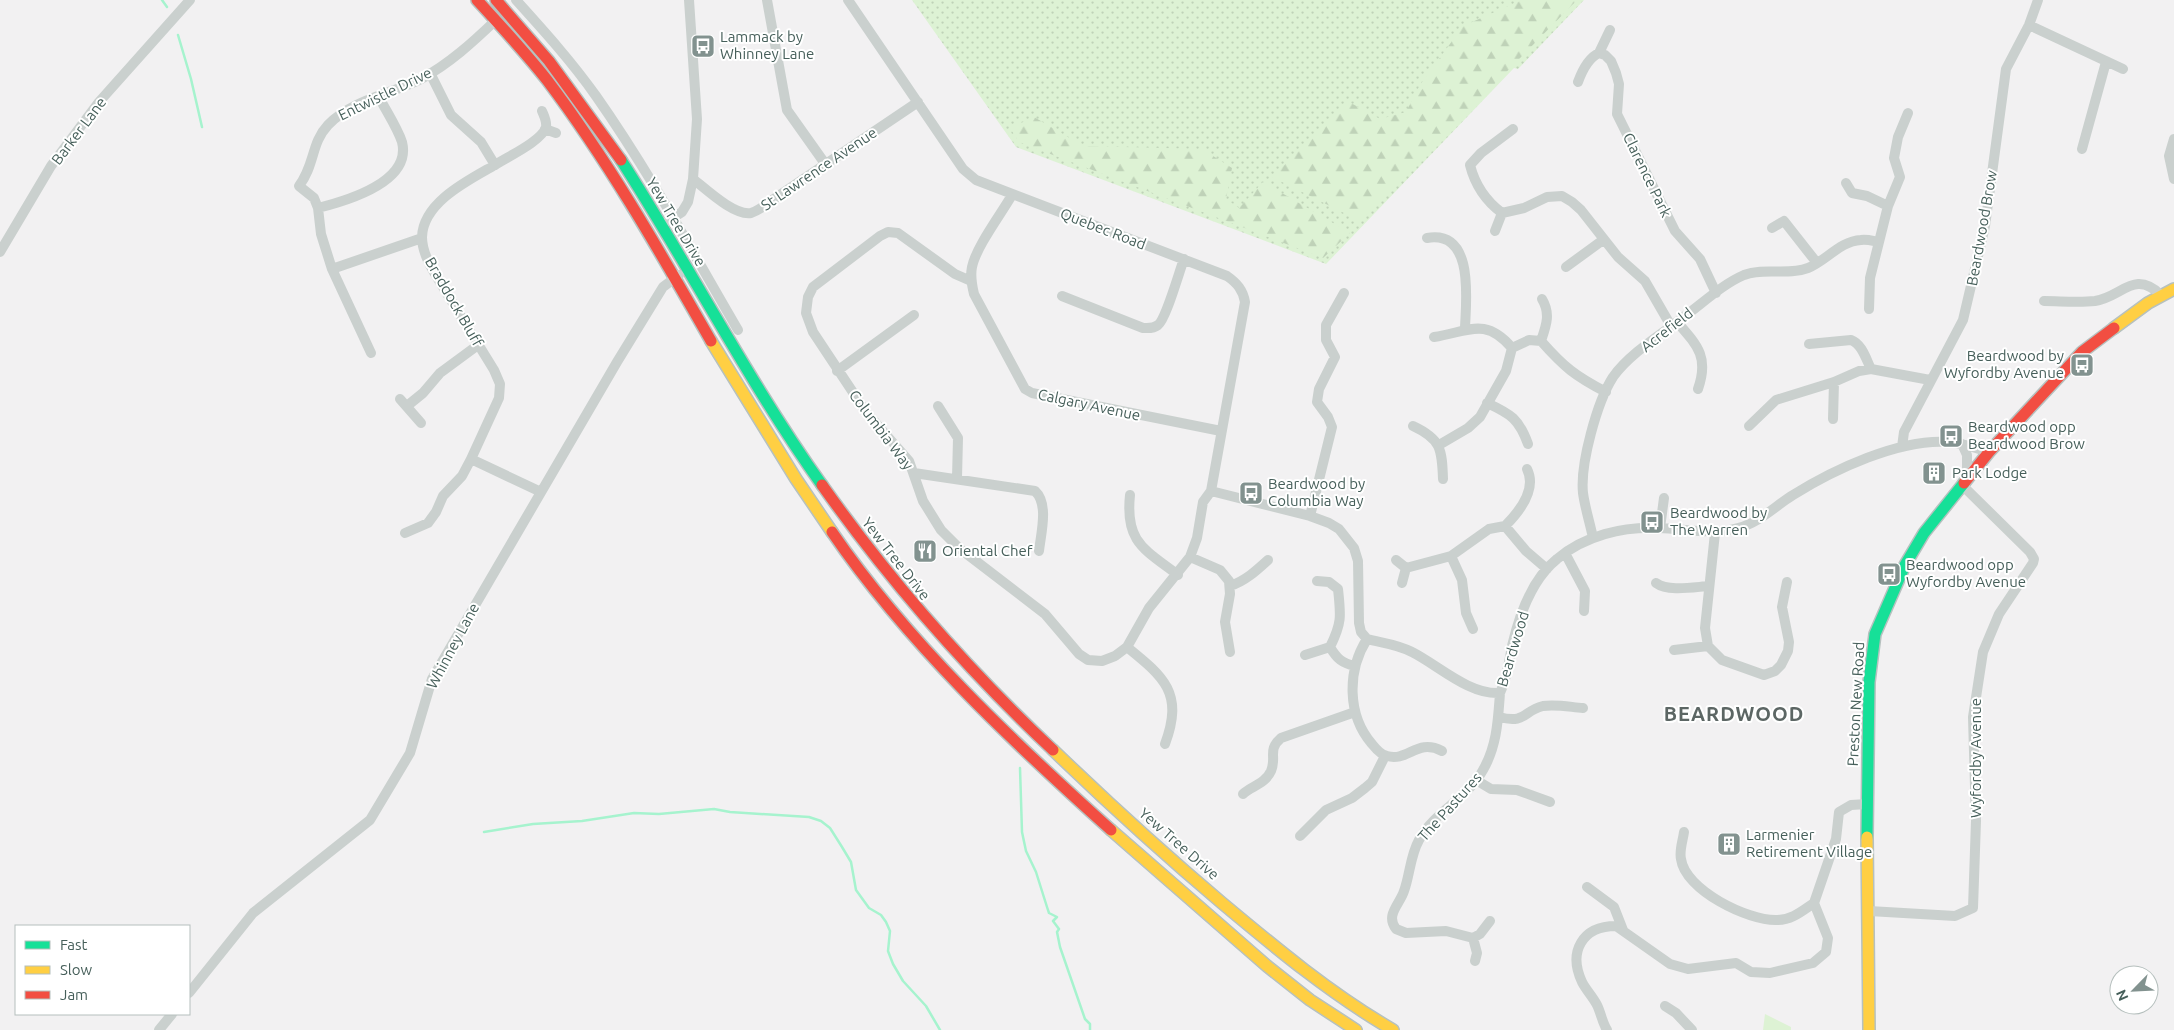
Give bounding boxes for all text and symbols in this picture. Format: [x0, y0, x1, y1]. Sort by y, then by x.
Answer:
place label: Lammack by Whinney Lane [720, 28, 814, 62]
bus stop icon: Lammack by Whinney Lane [690, 33, 716, 59]
street label: Entwistle Drive [335, 64, 434, 123]
street label: Barker Lane [48, 94, 109, 168]
street label: St Lawrence Avenue [758, 124, 880, 214]
street label: Clarence Park [1620, 130, 1675, 220]
street label: Beardwood Brow [1963, 169, 2000, 287]
street label: Yew Tree Drive [643, 174, 710, 269]
street label: Quebec Road [1058, 204, 1148, 253]
street label: Braddock Bluff [422, 254, 487, 350]
street label: Acrefield [1637, 304, 1696, 355]
place label: Beardwood by Wyfordby Avenue [1944, 347, 2064, 381]
bus stop icon: Beardwood by Wyfordby Avenue [2069, 352, 2095, 378]
street label: Calgary Avenue [1036, 385, 1142, 424]
street label: Columbia Way [846, 386, 917, 473]
place label: Beardwood opp Beardwood Brow [1968, 418, 2085, 452]
bus stop icon: Beardwood opp Beardwood Brow [1938, 423, 1964, 449]
building icon: Park Lodge [1921, 460, 1947, 486]
place label: Park Lodge [1952, 464, 2027, 481]
place label: Beardwood by Columbia Way [1268, 475, 1365, 509]
bus stop icon: Beardwood by Columbia Way [1238, 480, 1264, 506]
place label: Beardwood by The Warren [1670, 504, 1767, 538]
bus stop icon: Beardwood by The Warren [1639, 509, 1665, 535]
street label: Yew Tree Drive [859, 514, 934, 603]
restaurant icon: Oriental Chef [912, 538, 938, 564]
place label: Oriental Chef [942, 542, 1033, 559]
place label: Beardwood opp Wyfordby Avenue [1906, 556, 2026, 590]
bus stop icon: Beardwood opp Wyfordby Avenue [1876, 561, 1902, 587]
street label: Whinney Lane [423, 600, 482, 691]
street label: Beardwood [1493, 609, 1532, 689]
street label: Preston New Road [1844, 641, 1867, 767]
street label: Wyfordby Avenue [1967, 698, 1984, 818]
district label: BEARDWOOD [1664, 702, 1804, 725]
street label: The Pastures [1414, 769, 1485, 845]
street label: Yew Tree Drive [1136, 804, 1223, 883]
place label: Larmenier Retirement Village [1746, 826, 1872, 860]
building icon: Larmenier Retirement Village [1716, 831, 1742, 857]
legend [15, 925, 190, 1015]
text: Fast [60, 936, 88, 953]
text: Slow [60, 961, 93, 978]
north arrow [2109, 965, 2159, 1015]
text: Jam [60, 986, 88, 1003]
text: N [2113, 987, 2132, 1003]

